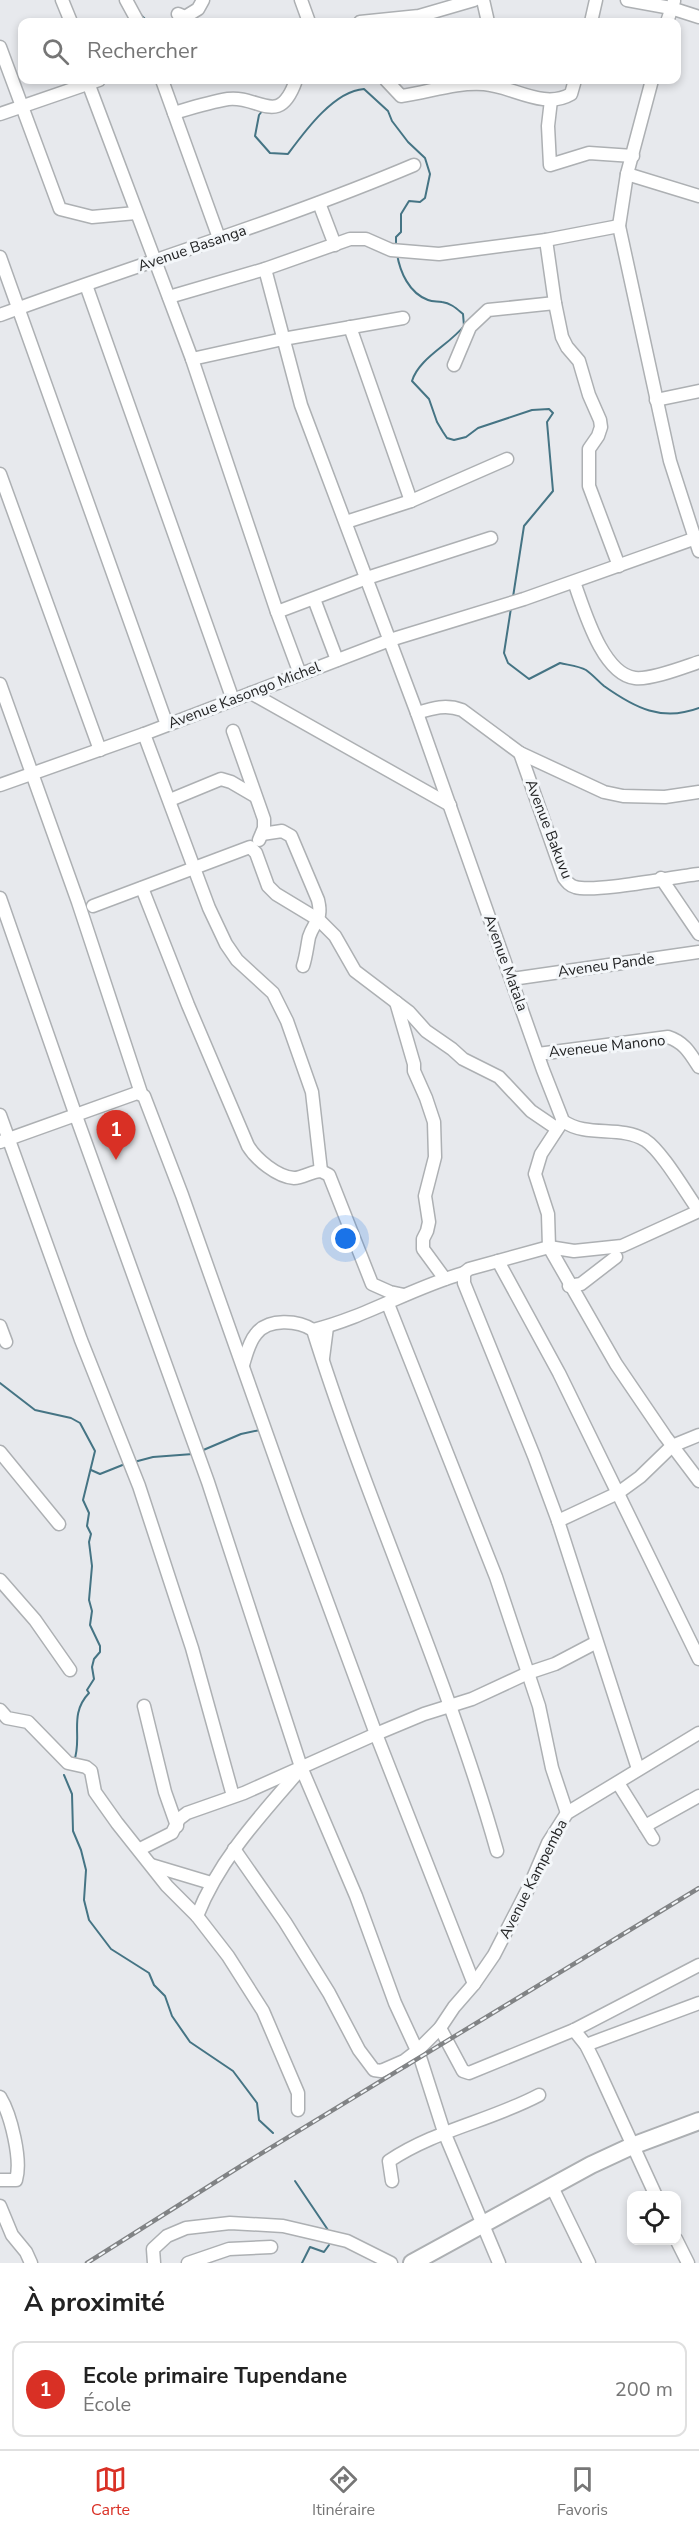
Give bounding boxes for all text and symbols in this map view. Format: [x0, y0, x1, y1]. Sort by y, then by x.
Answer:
search box [18, 18, 681, 84]
icon: search [39, 35, 72, 68]
text: Rechercher [87, 36, 198, 66]
street label: Avenue Basanga [135, 220, 249, 276]
street label: Avenue Kasongo Michel [165, 657, 323, 733]
street label: Avenue Bakuvu [521, 776, 577, 882]
street label: Avenue Matala [479, 912, 533, 1014]
street label: Aveneu Pande [556, 948, 656, 982]
street label: Aveneue Manono [548, 1030, 666, 1062]
pin: 1 [96, 1110, 136, 1160]
your location [331, 1224, 360, 1253]
street label: Avenue Kampemba [494, 1816, 572, 1942]
map controls [627, 2191, 681, 2245]
button: locate [627, 2191, 681, 2245]
text: À proximité [24, 2285, 165, 2320]
text: Ecole primaire Tupendane [83, 2361, 347, 2391]
text: 1 [40, 2376, 52, 2403]
text: 200 m [615, 2376, 673, 2403]
text: École [83, 2391, 131, 2418]
tab: Carte [91, 2463, 130, 2521]
tab: Itinéraire [312, 2463, 375, 2521]
tab: Favoris [557, 2463, 608, 2521]

